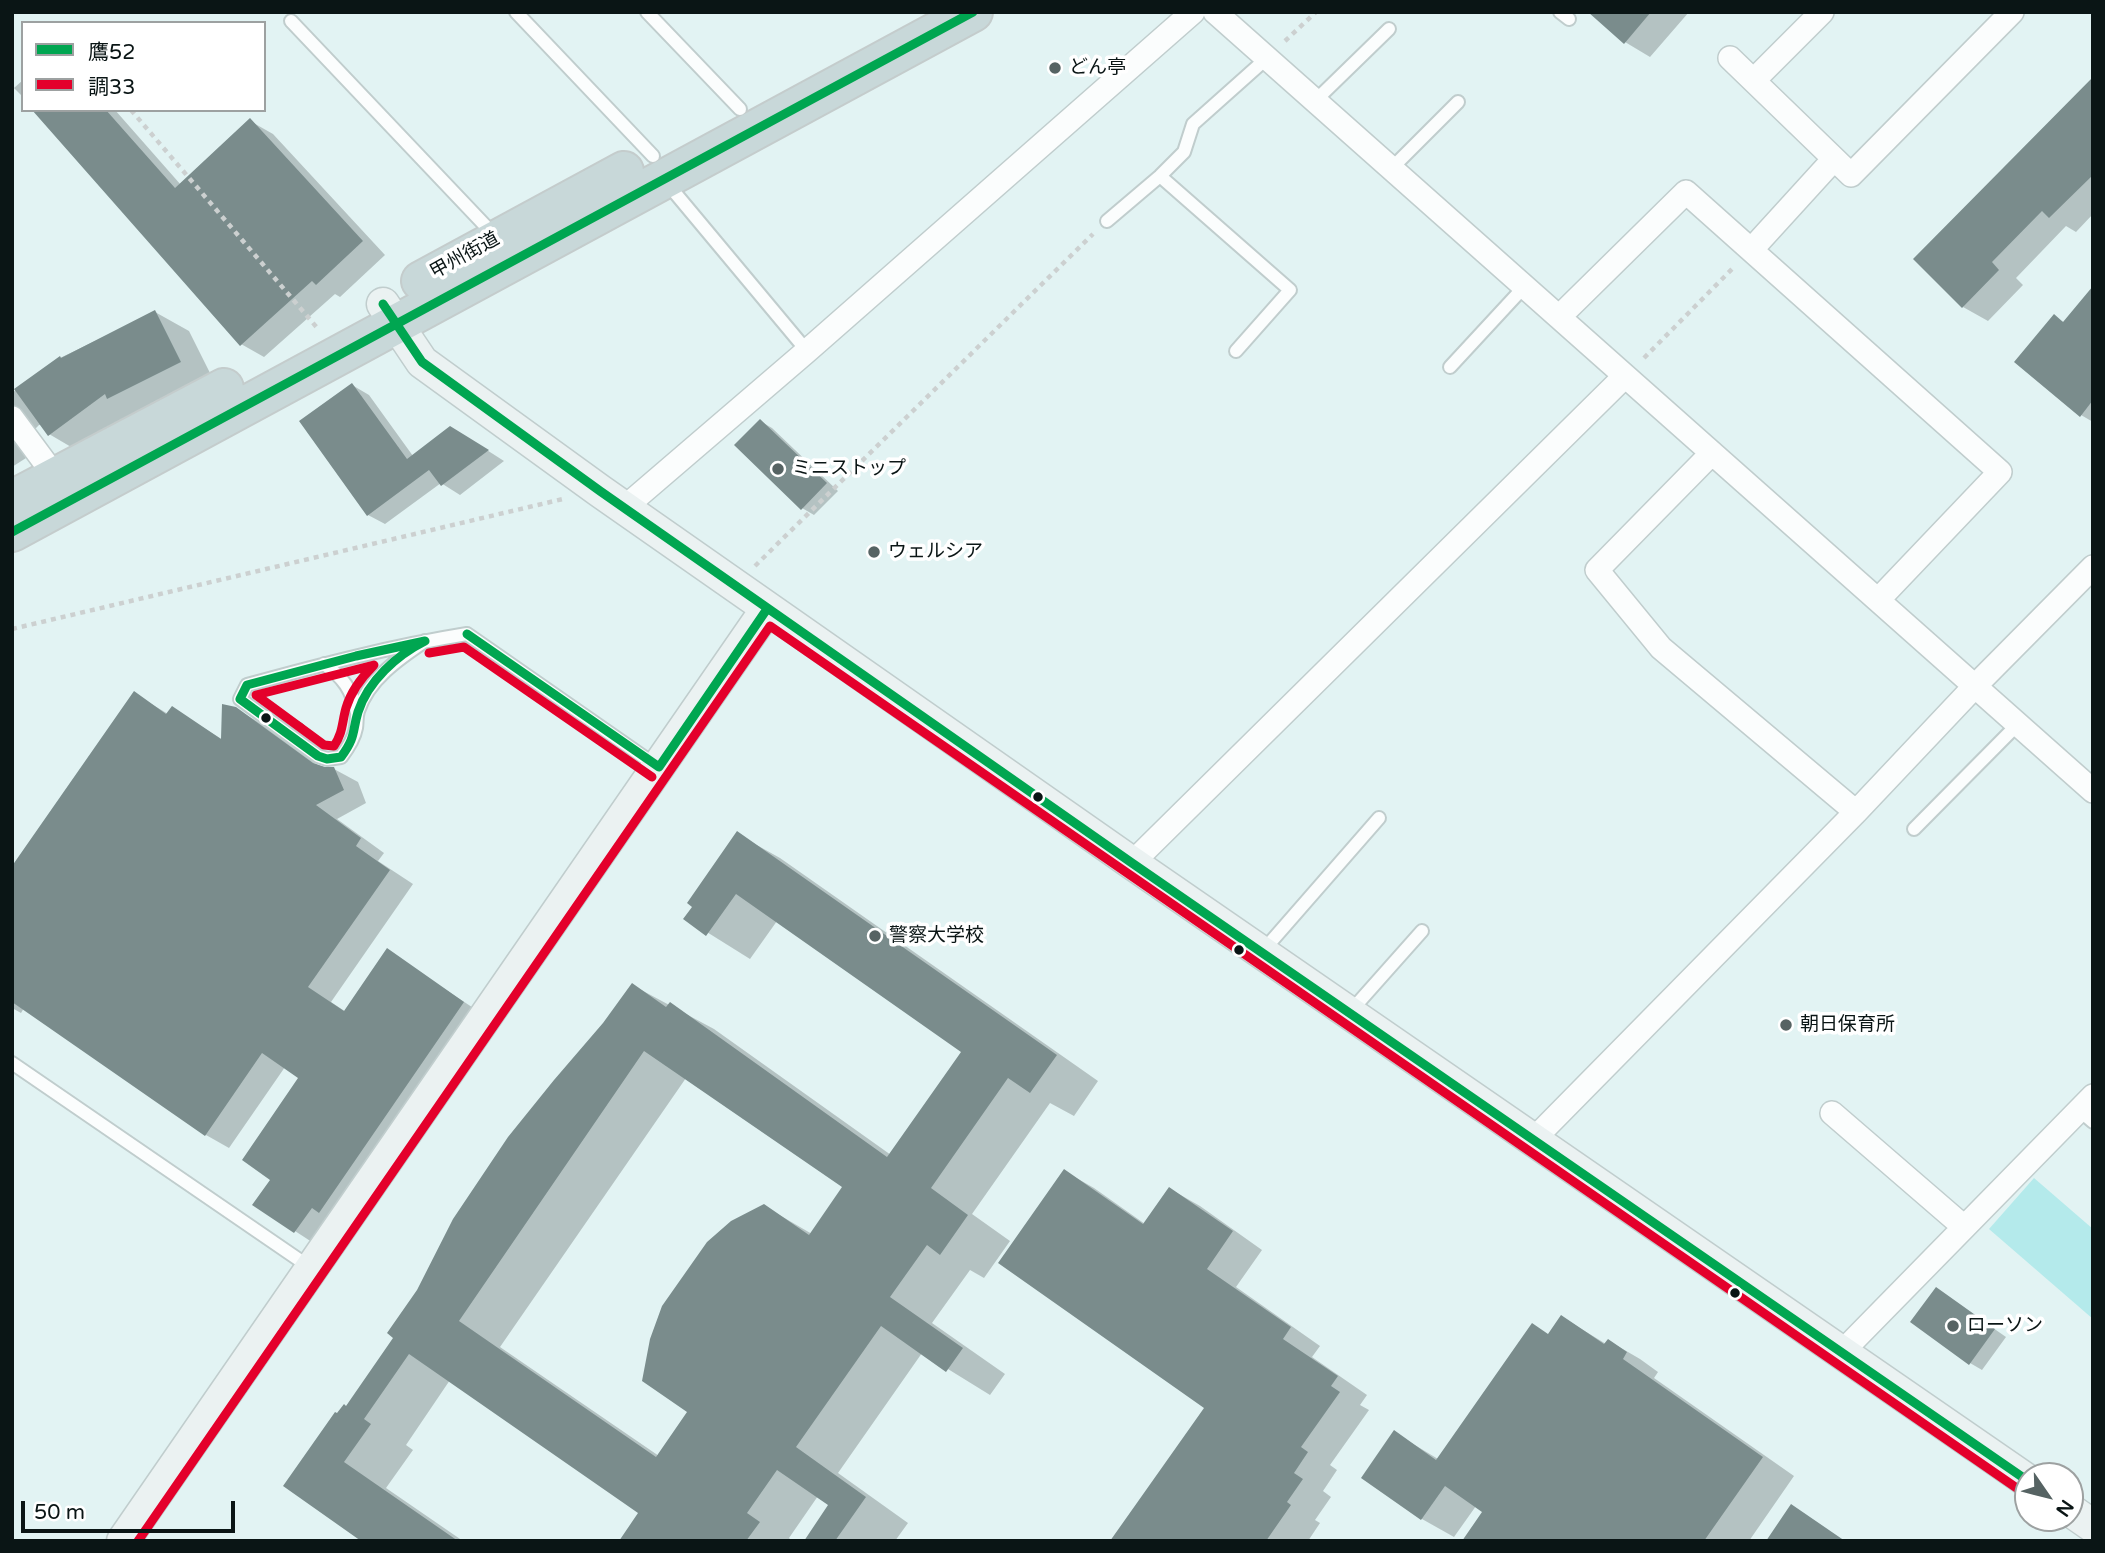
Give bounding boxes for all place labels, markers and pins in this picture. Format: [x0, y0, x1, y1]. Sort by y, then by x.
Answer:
place label: どん亭 [1069, 57, 1126, 79]
marker: どん亭 [1047, 60, 1063, 76]
place label: ミニストップ [792, 458, 906, 480]
marker: ミニストップ [770, 461, 786, 477]
place label: ウェルシア [888, 541, 983, 563]
marker: ウェルシア [866, 544, 882, 560]
unlabelled marker [259, 711, 273, 725]
unlabelled marker [1031, 790, 1045, 804]
place label: 警察大学校 [889, 925, 984, 947]
marker: 警察大学校 [867, 928, 883, 944]
unlabelled marker [1232, 943, 1246, 957]
place label: 朝日保育所 [1800, 1014, 1895, 1036]
marker: 朝日保育所 [1778, 1017, 1794, 1033]
unlabelled marker [1728, 1286, 1742, 1300]
place label: ローソン [1967, 1315, 2043, 1337]
marker: ローソン [1945, 1318, 1961, 1334]

